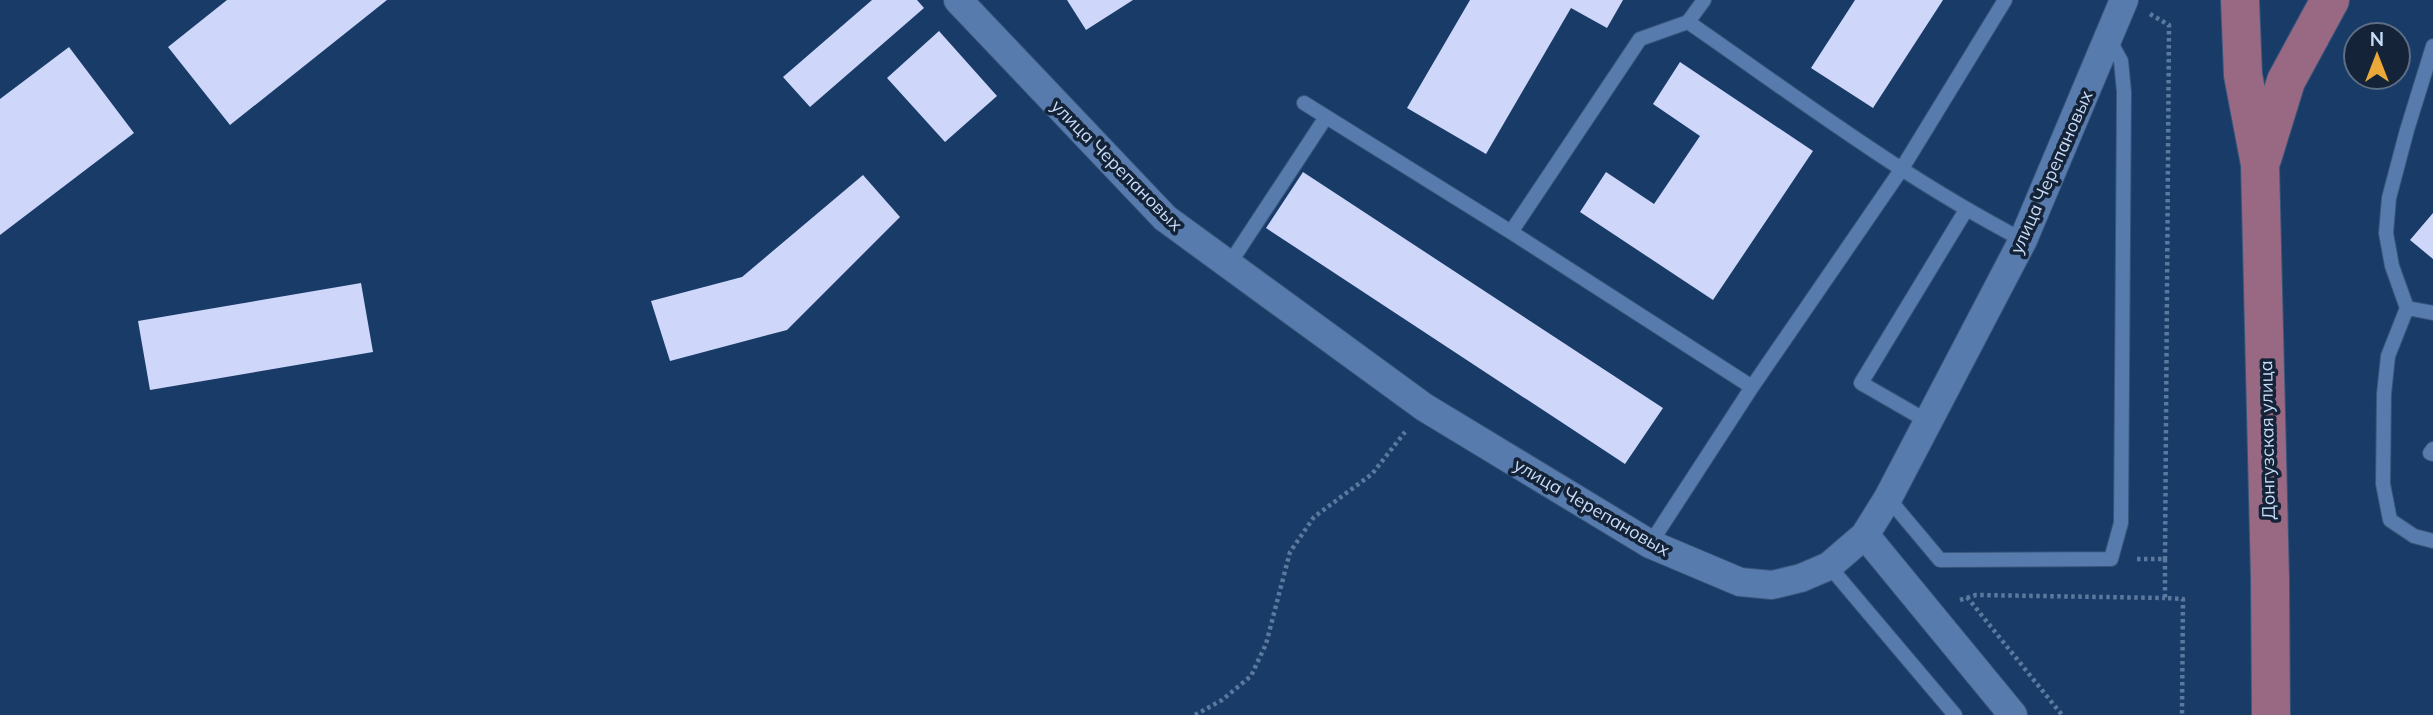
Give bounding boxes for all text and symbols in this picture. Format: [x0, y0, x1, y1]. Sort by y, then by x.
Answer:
north arrow [2342, 21, 2412, 91]
text: N [2370, 27, 2384, 51]
street label: улица Черепановых [2005, 86, 2098, 257]
street label: улица Черепановых [1046, 94, 1188, 236]
street label: Донгузская улица [2254, 360, 2280, 520]
street label: улица Черепановых [1510, 453, 1674, 561]

